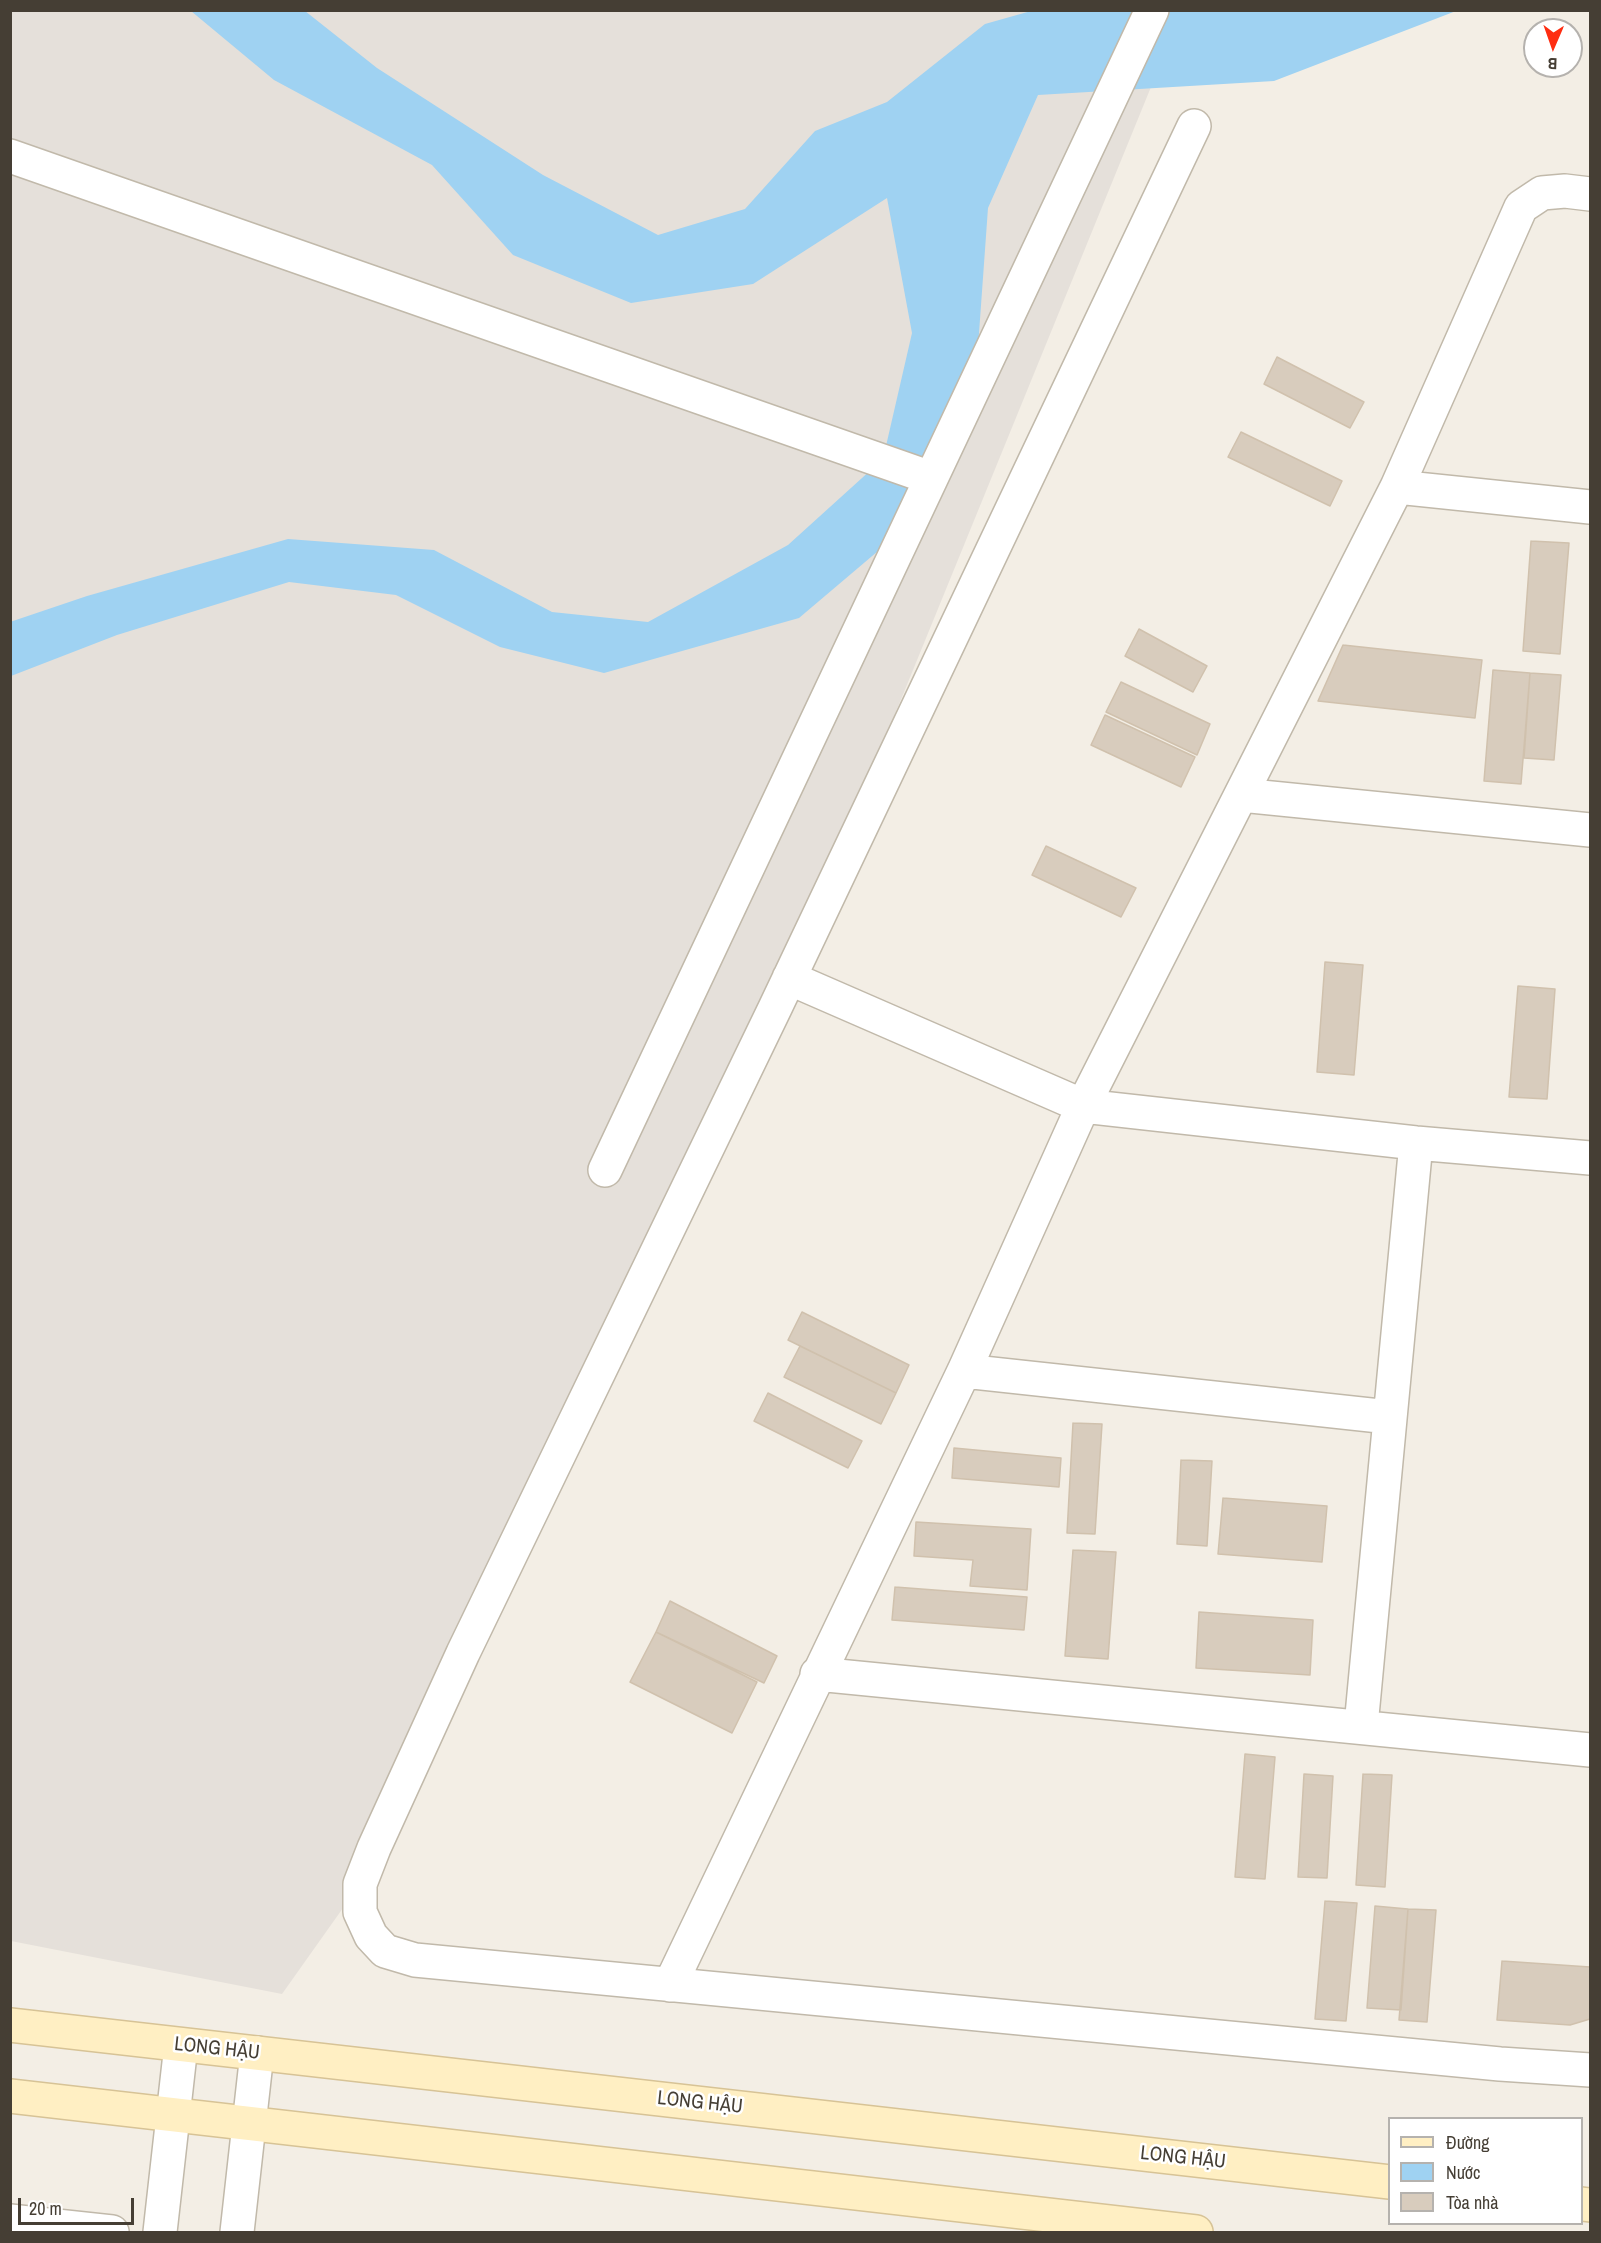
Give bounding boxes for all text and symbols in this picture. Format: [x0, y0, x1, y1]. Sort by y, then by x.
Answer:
north arrow [1523, 18, 1583, 78]
text: B [1547, 53, 1558, 75]
street label: LONG HẬU [173, 2033, 261, 2065]
street label: LONG HẬU [656, 2087, 744, 2119]
legend [1388, 2117, 1583, 2225]
text: Đường [1446, 2130, 1490, 2155]
street label: LONG HẬU [1139, 2142, 1227, 2174]
text: Nước [1446, 2160, 1480, 2185]
scale bar [21, 2186, 136, 2224]
text: Tòa nhà [1446, 2190, 1499, 2215]
text: 20 m [29, 2196, 62, 2221]

